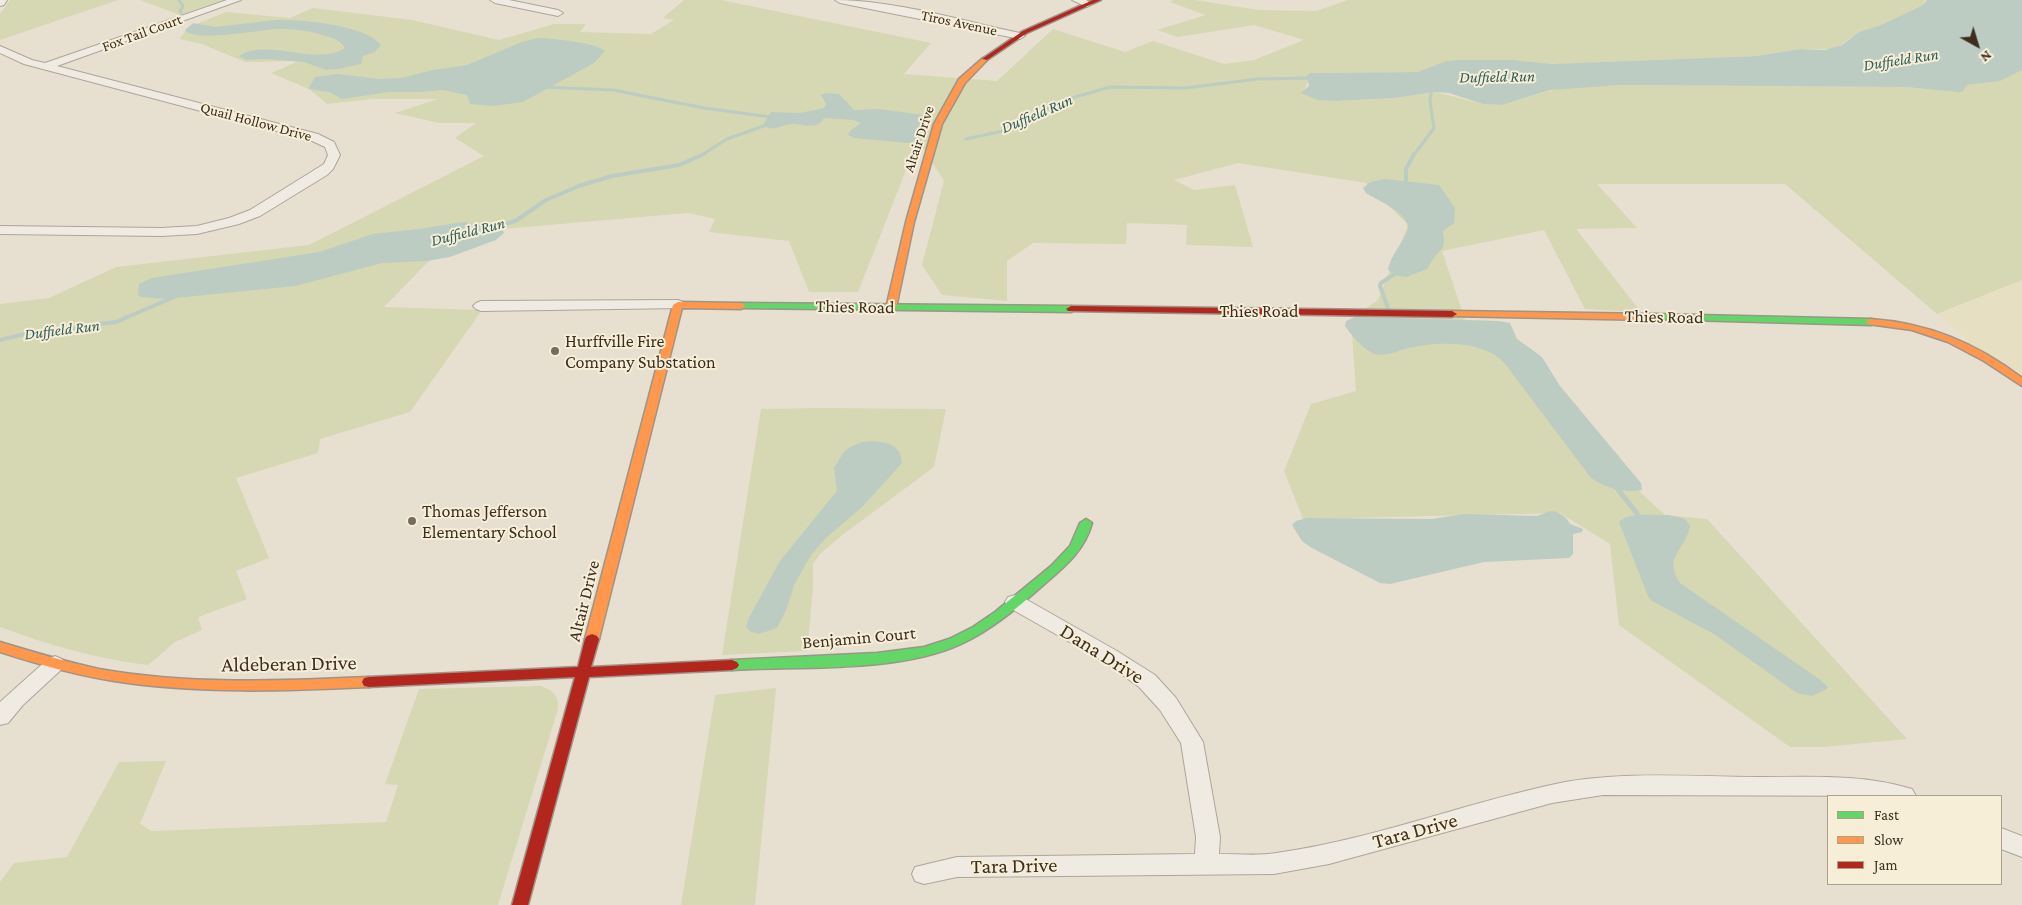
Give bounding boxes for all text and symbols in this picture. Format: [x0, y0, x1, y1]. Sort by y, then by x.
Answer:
street label: Tiros Avenue [919, 6, 999, 40]
street label: Fox Tail Court [99, 10, 185, 56]
north arrow [1952, 20, 2002, 70]
water label: Duffield Run [1862, 45, 1940, 75]
text: N [1978, 47, 1995, 66]
water label: Duffield Run [1459, 67, 1535, 87]
water label: Duffield Run [998, 90, 1076, 138]
street label: Quail Hollow Drive [198, 98, 314, 146]
street label: Altair Drive [900, 103, 938, 175]
water label: Duffield Run [429, 214, 507, 250]
street label: Thies Road [815, 296, 895, 318]
street label: Thies Road [1219, 300, 1299, 322]
street label: Thies Road [1624, 306, 1704, 328]
water label: Duffield Run [23, 316, 101, 344]
place label: Hurffville Fire Company Substation [565, 330, 716, 372]
marker: Hurffville Fire Company Substation [549, 345, 561, 357]
place label: Thomas Jefferson Elementary School [422, 500, 557, 542]
marker: Thomas Jefferson Elementary School [406, 515, 418, 527]
street label: Altair Drive [564, 558, 604, 644]
street label: Dana Drive [1055, 618, 1149, 690]
street label: Benjamin Court [801, 622, 917, 654]
street label: Aldeberan Drive [221, 650, 357, 678]
legend [1827, 795, 2002, 885]
text: Fast [1874, 807, 1899, 823]
street label: Tara Drive [1370, 808, 1460, 854]
text: Slow [1874, 832, 1903, 848]
street label: Tara Drive [970, 853, 1058, 879]
text: Jam [1874, 857, 1897, 873]

